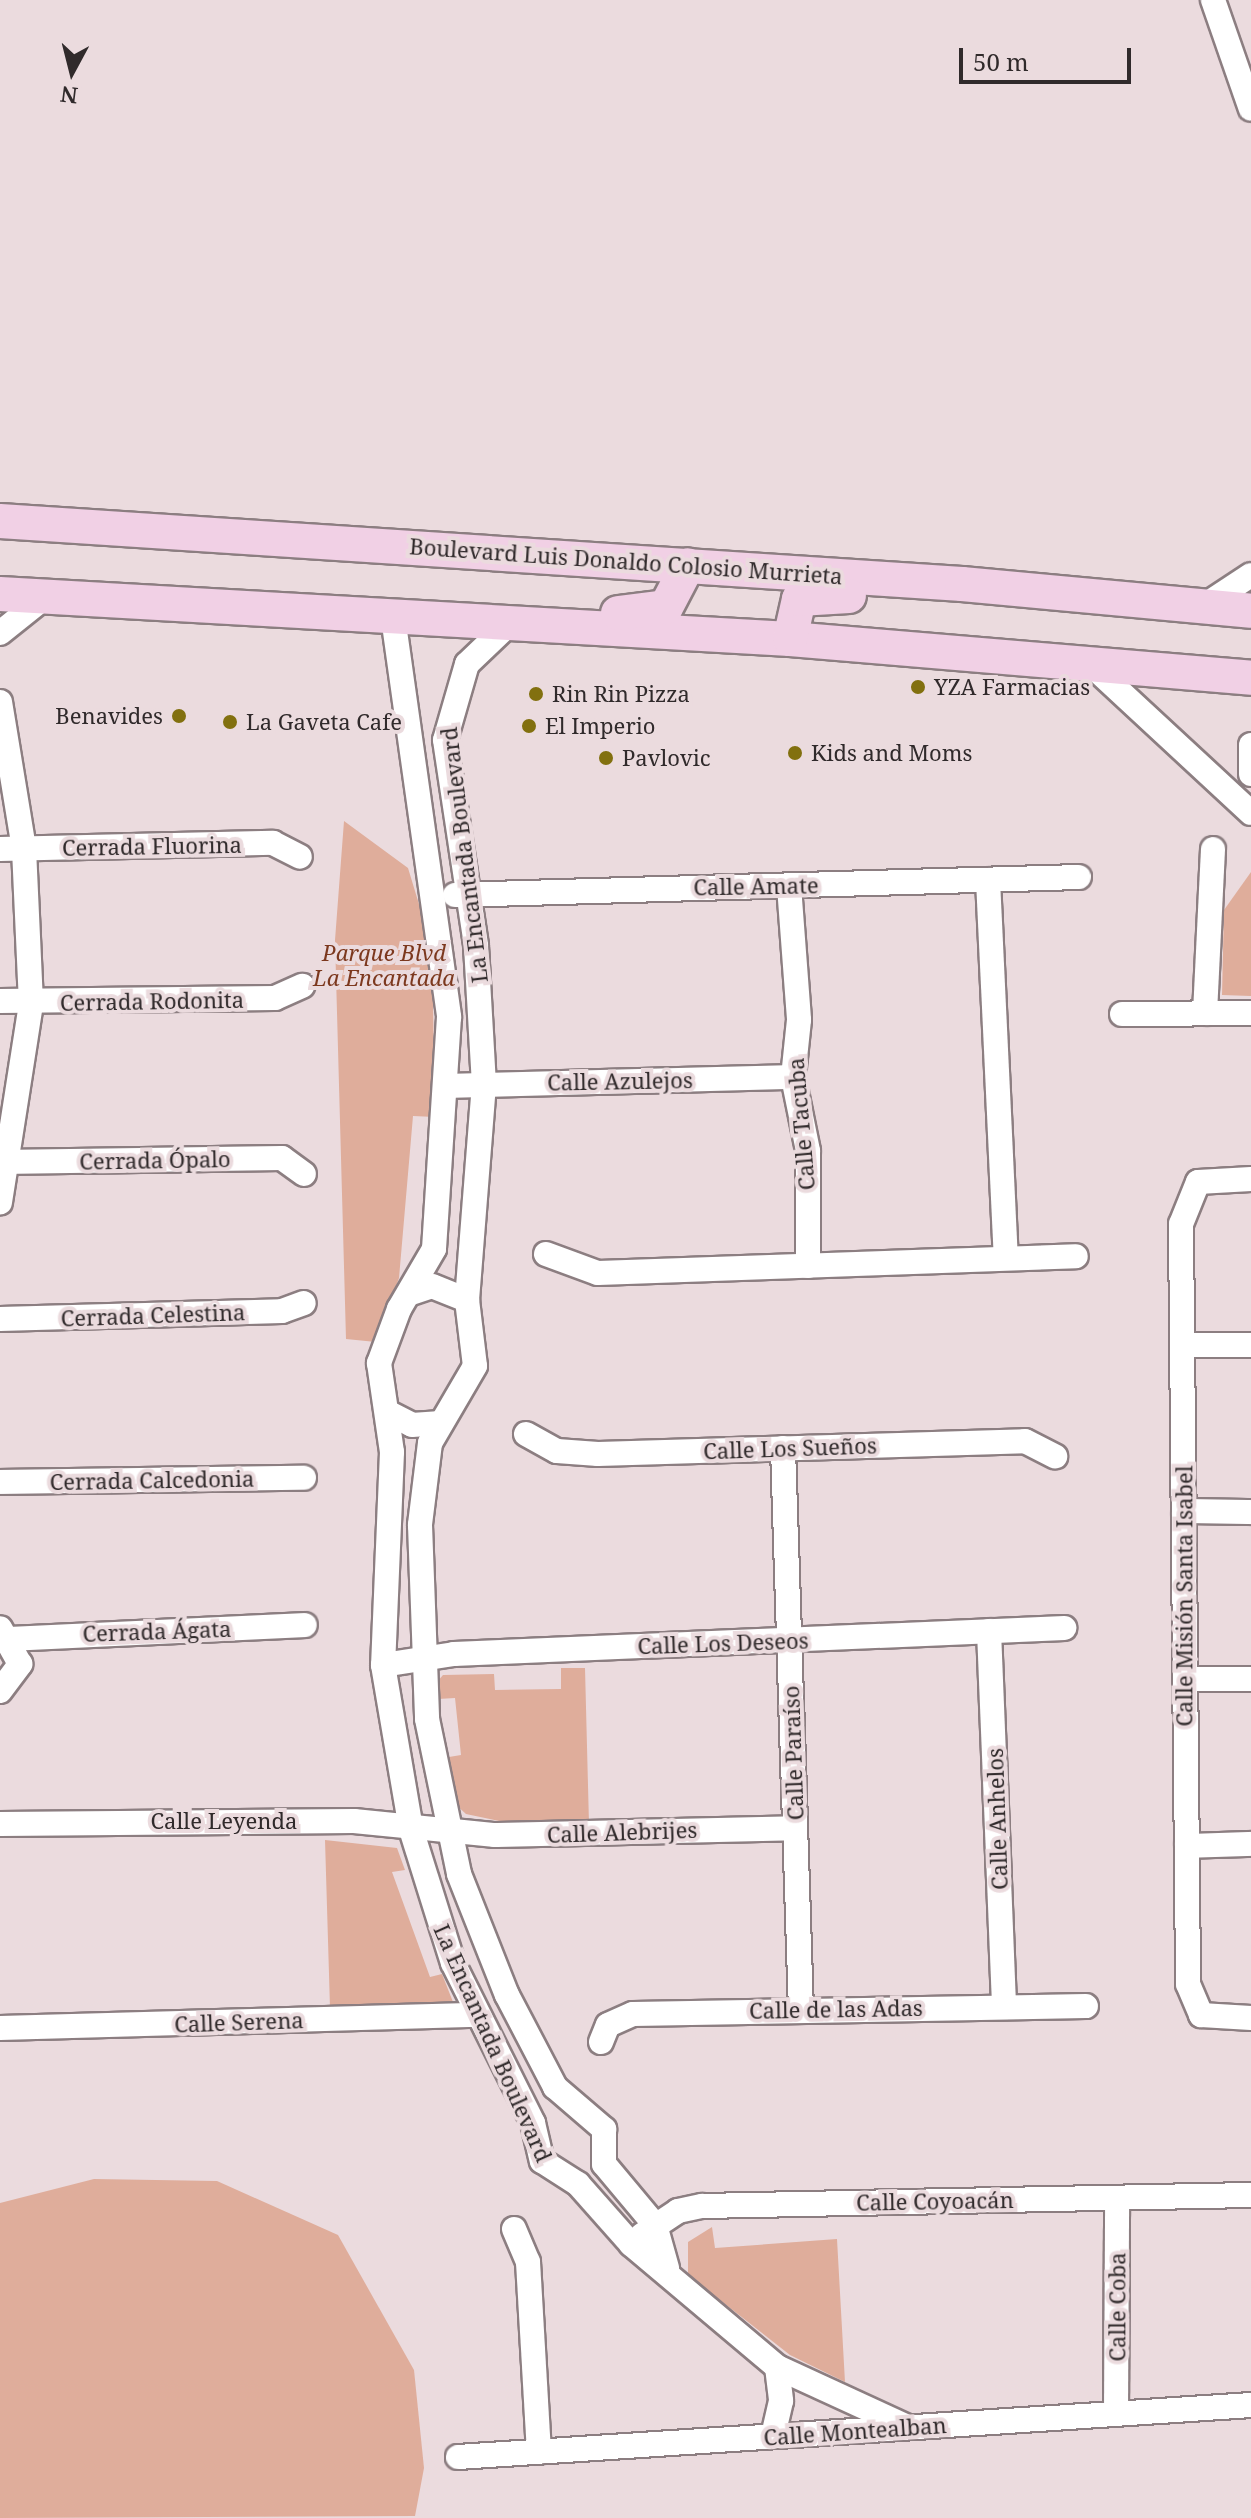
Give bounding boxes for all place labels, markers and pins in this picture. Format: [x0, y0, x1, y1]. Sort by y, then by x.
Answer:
place label: YZA Farmacias [934, 674, 1090, 700]
marker: YZA Farmacias [909, 678, 927, 696]
place label: Rin Rin Pizza [552, 681, 690, 707]
marker: Rin Rin Pizza [527, 685, 545, 703]
place label: Benavides [55, 703, 163, 729]
marker: Benavides [170, 707, 188, 725]
place label: La Gaveta Cafe [246, 709, 402, 735]
marker: La Gaveta Cafe [221, 713, 239, 731]
place label: El Imperio [545, 713, 655, 739]
marker: El Imperio [520, 717, 538, 735]
place label: Kids and Moms [811, 740, 972, 766]
marker: Kids and Moms [786, 744, 804, 762]
place label: Pavlovic [622, 745, 711, 771]
marker: Pavlovic [597, 749, 615, 767]

